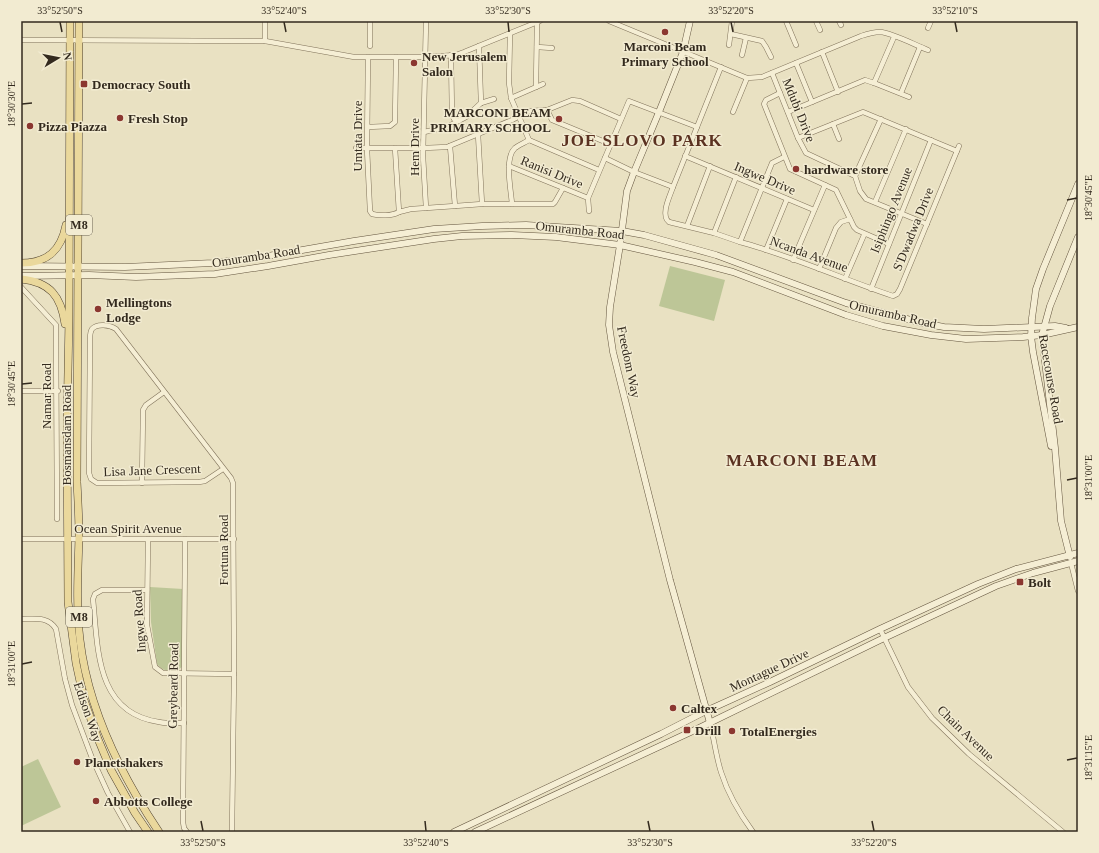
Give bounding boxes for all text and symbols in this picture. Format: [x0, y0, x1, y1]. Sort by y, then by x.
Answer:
text: 33°52'50"S [37, 5, 83, 16]
text: 33°52'40"S [261, 5, 307, 16]
text: 33°52'30"S [485, 5, 531, 16]
text: 33°52'20"S [708, 5, 754, 16]
text: 33°52'10"S [932, 5, 978, 16]
marker: Marconi Beam Primary School [660, 27, 670, 37]
north arrow [38, 38, 78, 78]
place label: Marconi Beam Primary School [621, 39, 709, 69]
place label: New Jerusalem Salon [422, 49, 507, 79]
text: N [61, 51, 74, 61]
marker: New Jerusalem Salon [409, 58, 419, 68]
street label: Mdubi Drive [779, 76, 819, 144]
place label: Democracy South [92, 77, 191, 92]
marker: Democracy South [79, 79, 89, 89]
text: 18°30'30"E [6, 81, 17, 127]
street label: Umtata Drive [350, 100, 365, 172]
place label: MARCONI BEAM PRIMARY SCHOOL [430, 105, 551, 135]
place label: Fresh Stop [128, 111, 188, 126]
marker: Fresh Stop [115, 113, 125, 123]
marker: MARCONI BEAM PRIMARY SCHOOL [554, 114, 564, 124]
street label: Hem Drive [407, 118, 422, 176]
place label: Pizza Piazza [38, 119, 107, 134]
marker: Pizza Piazza [25, 121, 35, 131]
district label: JOE SLOVO PARK [561, 131, 723, 150]
street label: Ranisi Drive [519, 153, 586, 191]
street label: Ingwe Drive [732, 158, 798, 198]
place label: hardware store [804, 162, 889, 177]
marker: hardware store [791, 164, 801, 174]
street label: Isiphingo Avenue [867, 165, 915, 255]
text: 18°30'45"E [1083, 175, 1094, 221]
street label: S'Dwadwa Drive [889, 185, 937, 273]
road number: M8 [66, 215, 92, 235]
street label: Omuramba Road [535, 218, 626, 242]
street label: Ncanda Avenue [768, 233, 850, 275]
street label: Omuramba Road [211, 242, 302, 270]
place label: Mellingtons Lodge [106, 295, 172, 325]
street label: Omuramba Road [848, 297, 939, 331]
marker: Mellingtons Lodge [93, 304, 103, 314]
street label: Freedom Way [614, 325, 644, 400]
street label: Racecourse Road [1036, 333, 1066, 425]
text: 18°30'45"E [6, 361, 17, 407]
street label: Namar Road [39, 362, 54, 429]
street label: Bosmansdam Road [59, 384, 74, 485]
district label: MARCONI BEAM [726, 451, 878, 470]
text: 18°31'00"E [1083, 455, 1094, 501]
street label: Lisa Jane Crescent [103, 461, 201, 479]
street label: Fortuna Road [216, 514, 231, 586]
street label: Ocean Spirit Avenue [74, 521, 182, 536]
place label: Bolt [1028, 575, 1052, 590]
marker: Bolt [1015, 577, 1025, 587]
street label: Ingwe Road [129, 588, 149, 653]
road number: M8 [66, 607, 92, 627]
text: 18°31'00"E [6, 641, 17, 687]
street label: Greybeard Road [165, 643, 181, 729]
street label: Montague Drive [727, 645, 811, 695]
street label: Edison Way [71, 680, 105, 745]
place label: Caltex [681, 701, 718, 716]
street label: Chain Avenue [935, 702, 998, 764]
marker: Caltex [668, 703, 678, 713]
place label: Drill [695, 723, 721, 738]
place label: TotalEnergies [740, 724, 817, 739]
marker: Drill [682, 725, 692, 735]
marker: TotalEnergies [727, 726, 737, 736]
text: 18°31'15"E [1083, 735, 1094, 781]
place label: Planetshakers [85, 755, 163, 770]
marker: Planetshakers [72, 757, 82, 767]
place label: Abbotts College [104, 794, 193, 809]
marker: Abbotts College [91, 796, 101, 806]
text: 33°52'50"S [180, 837, 226, 848]
text: 33°52'40"S [403, 837, 449, 848]
text: 33°52'30"S [627, 837, 673, 848]
text: 33°52'20"S [851, 837, 897, 848]

